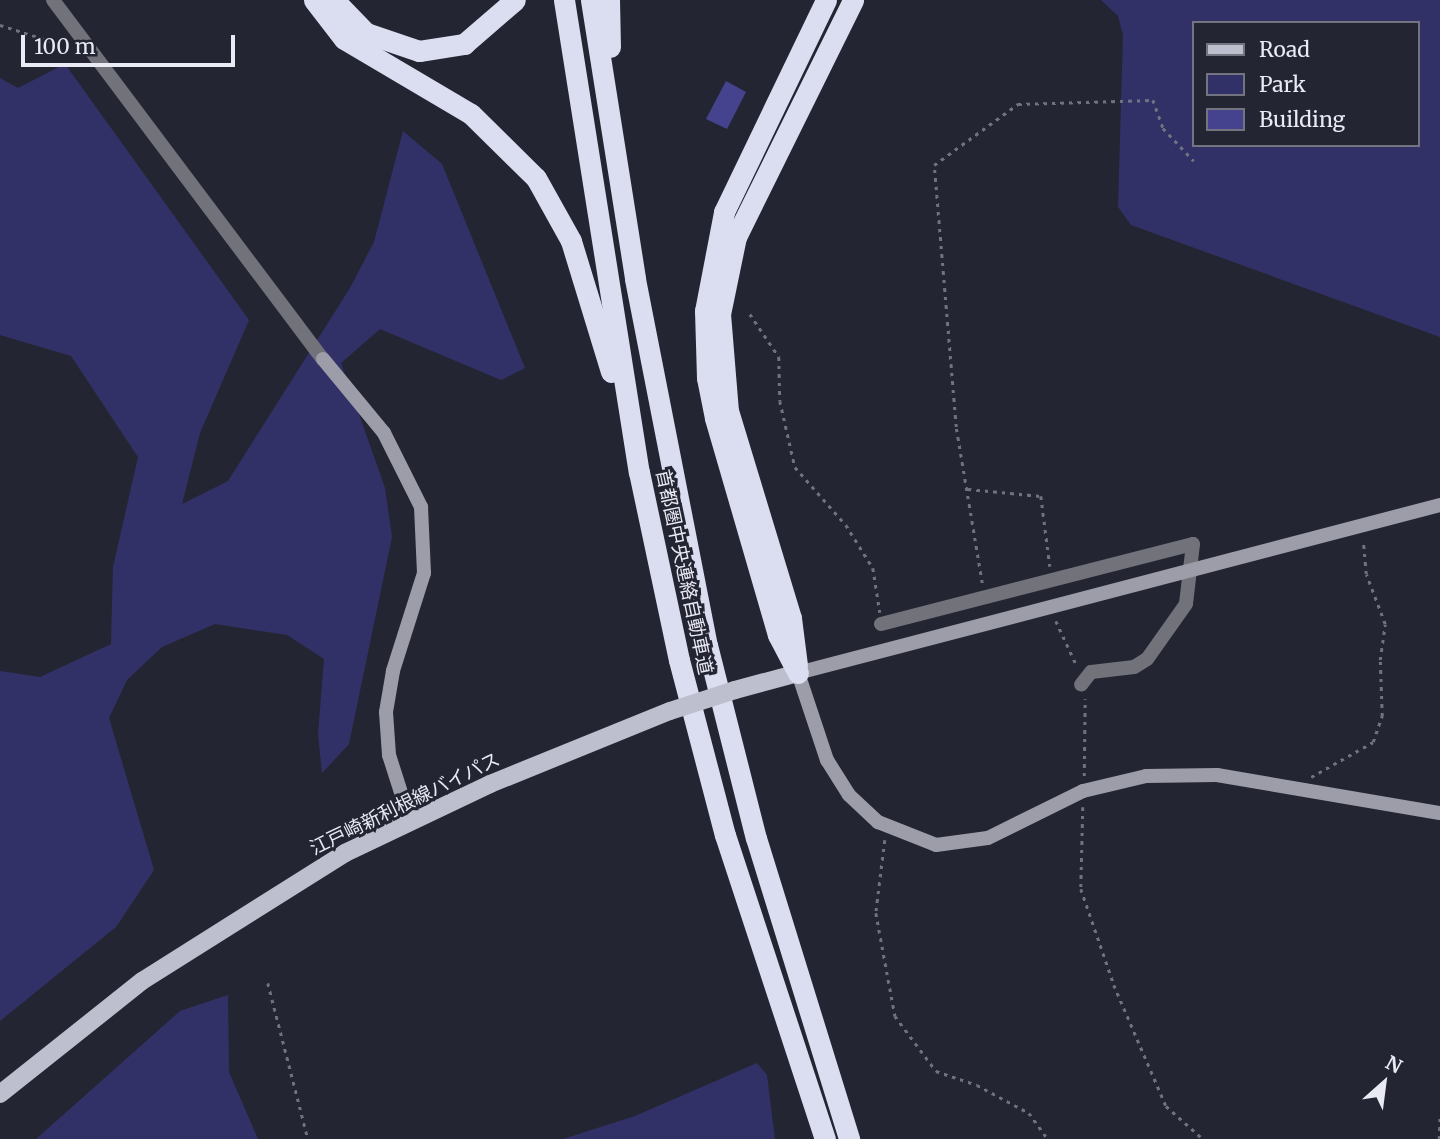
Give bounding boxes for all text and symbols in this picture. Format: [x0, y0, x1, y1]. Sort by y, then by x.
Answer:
scale bar [24, 21, 238, 65]
legend [1192, 21, 1419, 147]
text: 100 m [34, 33, 96, 60]
text: Road [1259, 36, 1310, 63]
text: Park [1259, 71, 1306, 98]
text: Building [1259, 106, 1345, 133]
street label: 首都圏中央連絡自動車道 [651, 467, 717, 677]
street label: 江戸崎新利根線バイパス [306, 748, 504, 860]
north arrow [1349, 1048, 1419, 1118]
text: N [1382, 1050, 1406, 1079]

